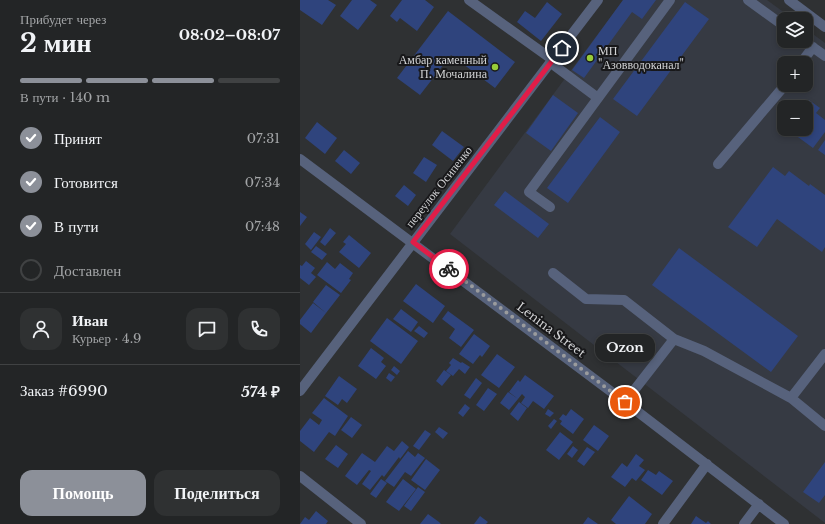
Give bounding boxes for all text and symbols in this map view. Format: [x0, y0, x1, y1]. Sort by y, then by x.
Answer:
text: Прибудет через [20, 11, 106, 28]
map controls [777, 12, 813, 136]
button: layers [777, 12, 813, 48]
text: 08:02–08:07 [179, 25, 280, 44]
text: 2 мин [20, 27, 92, 59]
pin [545, 31, 579, 65]
icon: home [551, 37, 573, 59]
place label: МП "Азовводоканал" [598, 43, 684, 72]
place label: Амбар каменный П. Мочалина [399, 52, 488, 81]
marker: МП "Азовводоканал" [585, 53, 595, 63]
button: + [777, 56, 813, 92]
marker: Амбар каменный П. Мочалина [490, 62, 500, 72]
text: В пути · 140 m [20, 89, 110, 106]
button: − [777, 100, 813, 136]
icon: check [20, 127, 42, 149]
text: Принят [54, 129, 102, 148]
text: 07:31 [247, 130, 280, 147]
street label: переулок Осипенко [402, 143, 475, 230]
icon: check [20, 171, 42, 193]
text: Готовится [54, 173, 118, 192]
text: 07:34 [245, 174, 280, 191]
icon: check [20, 215, 42, 237]
text: В пути [54, 217, 98, 236]
text: 07:48 [245, 218, 280, 235]
courier [429, 249, 469, 289]
icon: bike [438, 258, 460, 280]
text: Доставлен [54, 261, 121, 280]
street label: Lenina Street [514, 299, 589, 361]
button: person [20, 308, 62, 350]
button: chat [186, 308, 228, 350]
button: phone [238, 308, 280, 350]
text: Иван [72, 311, 108, 330]
text: Курьер · 4.9 [72, 330, 141, 347]
callout: Ozon [595, 334, 655, 362]
text: Ozon [606, 339, 644, 356]
text: Заказ #6990 [20, 381, 108, 400]
text: 574 ₽ [241, 382, 280, 401]
pin [608, 385, 642, 419]
icon: bag [614, 391, 636, 413]
button: Помощь [20, 470, 146, 516]
button: Поделиться [154, 470, 280, 516]

